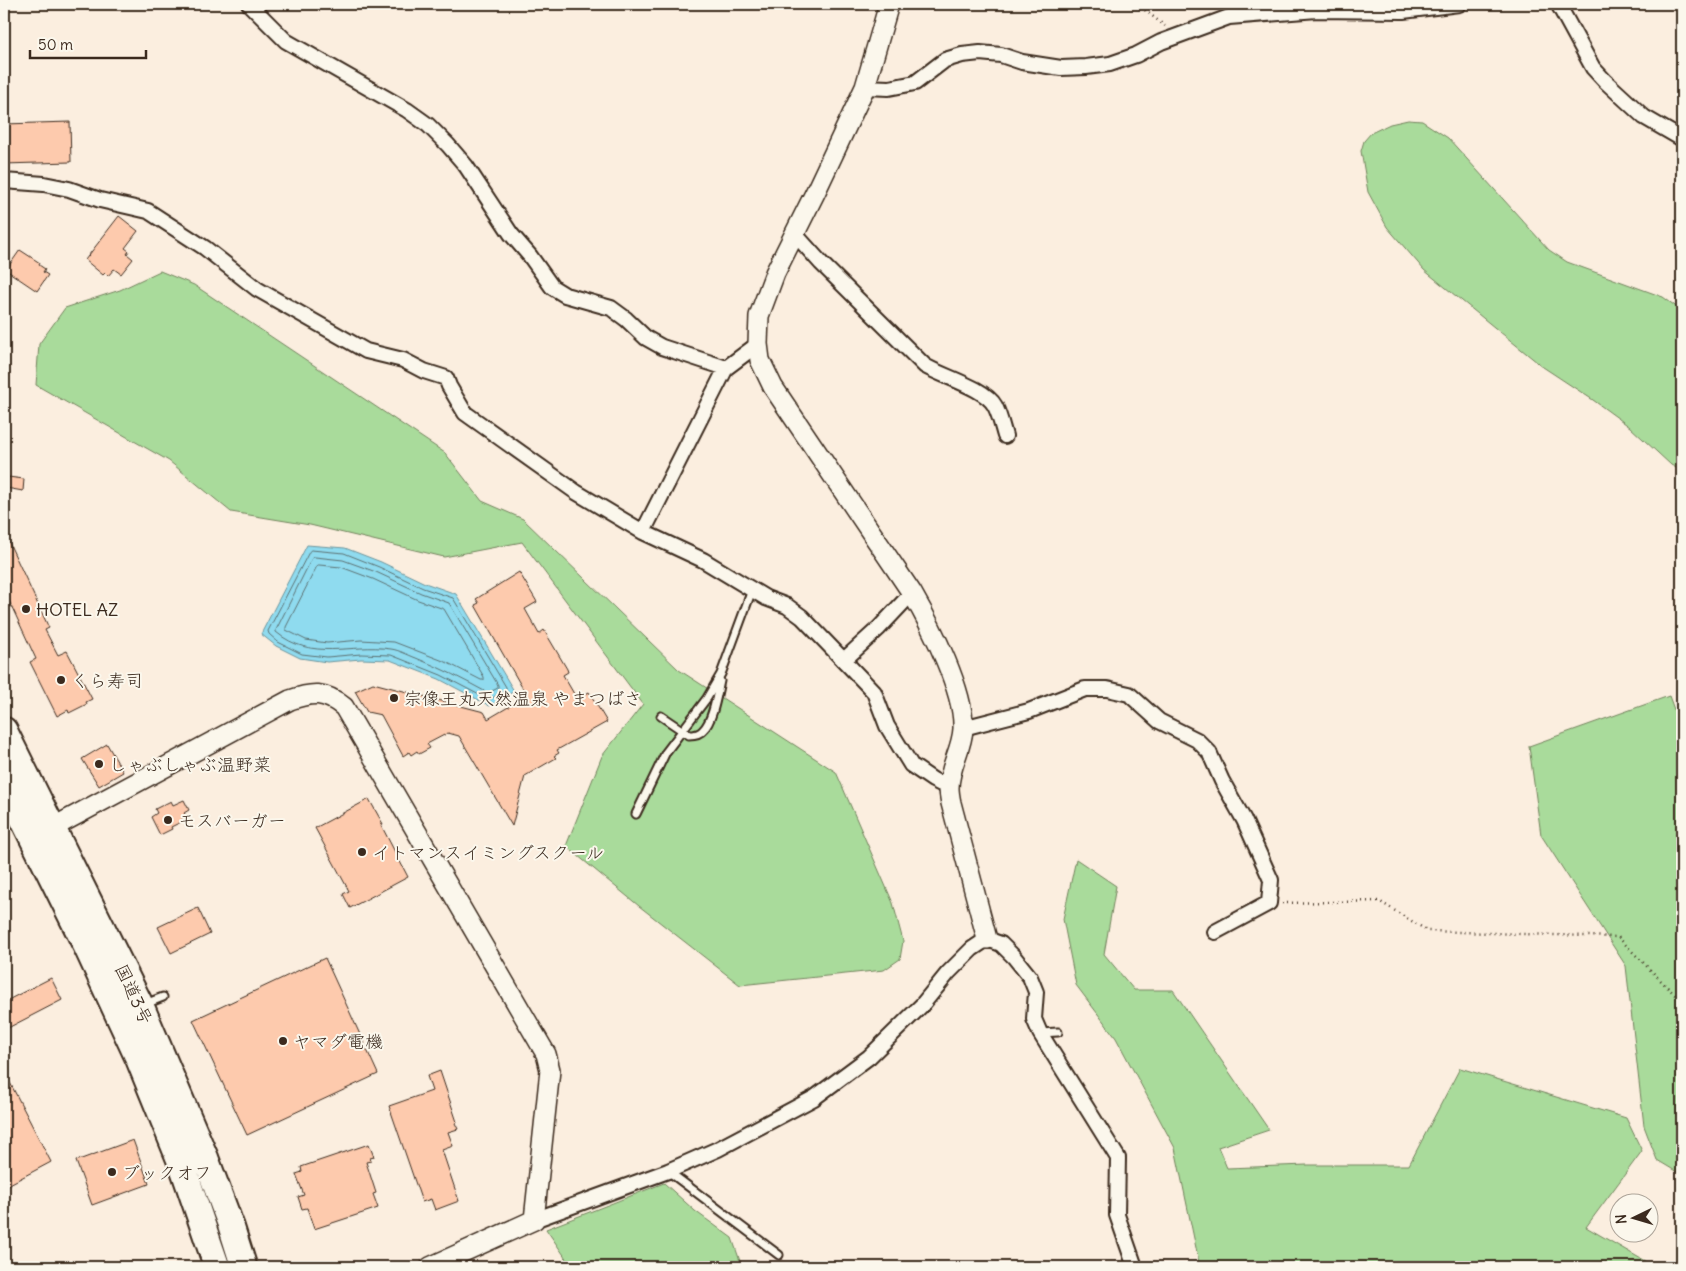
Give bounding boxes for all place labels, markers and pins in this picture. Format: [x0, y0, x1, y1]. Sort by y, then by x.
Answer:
place label: HOTEL AZ [36, 598, 118, 621]
marker: HOTEL AZ [20, 603, 32, 615]
place label: くら寿司 [71, 669, 143, 692]
marker: くら寿司 [55, 674, 67, 686]
place label: 宗像王丸天然温泉 やまつばさ [404, 687, 642, 710]
marker: 宗像王丸天然温泉 やまつばさ [388, 692, 400, 704]
place label: しゃぶしゃぶ温野菜 [109, 753, 271, 776]
marker: しゃぶしゃぶ温野菜 [93, 758, 105, 770]
place label: モスバーガー [178, 809, 286, 832]
marker: モスバーガー [162, 814, 174, 826]
place label: イトマンスイミングスクール [372, 841, 604, 864]
marker: イトマンスイミングスクール [356, 846, 368, 858]
place label: ヤマダ電機 [293, 1030, 383, 1053]
marker: ヤマダ電機 [277, 1035, 289, 1047]
place label: ブックオフ [122, 1161, 212, 1184]
marker: ブックオフ [106, 1166, 118, 1178]

